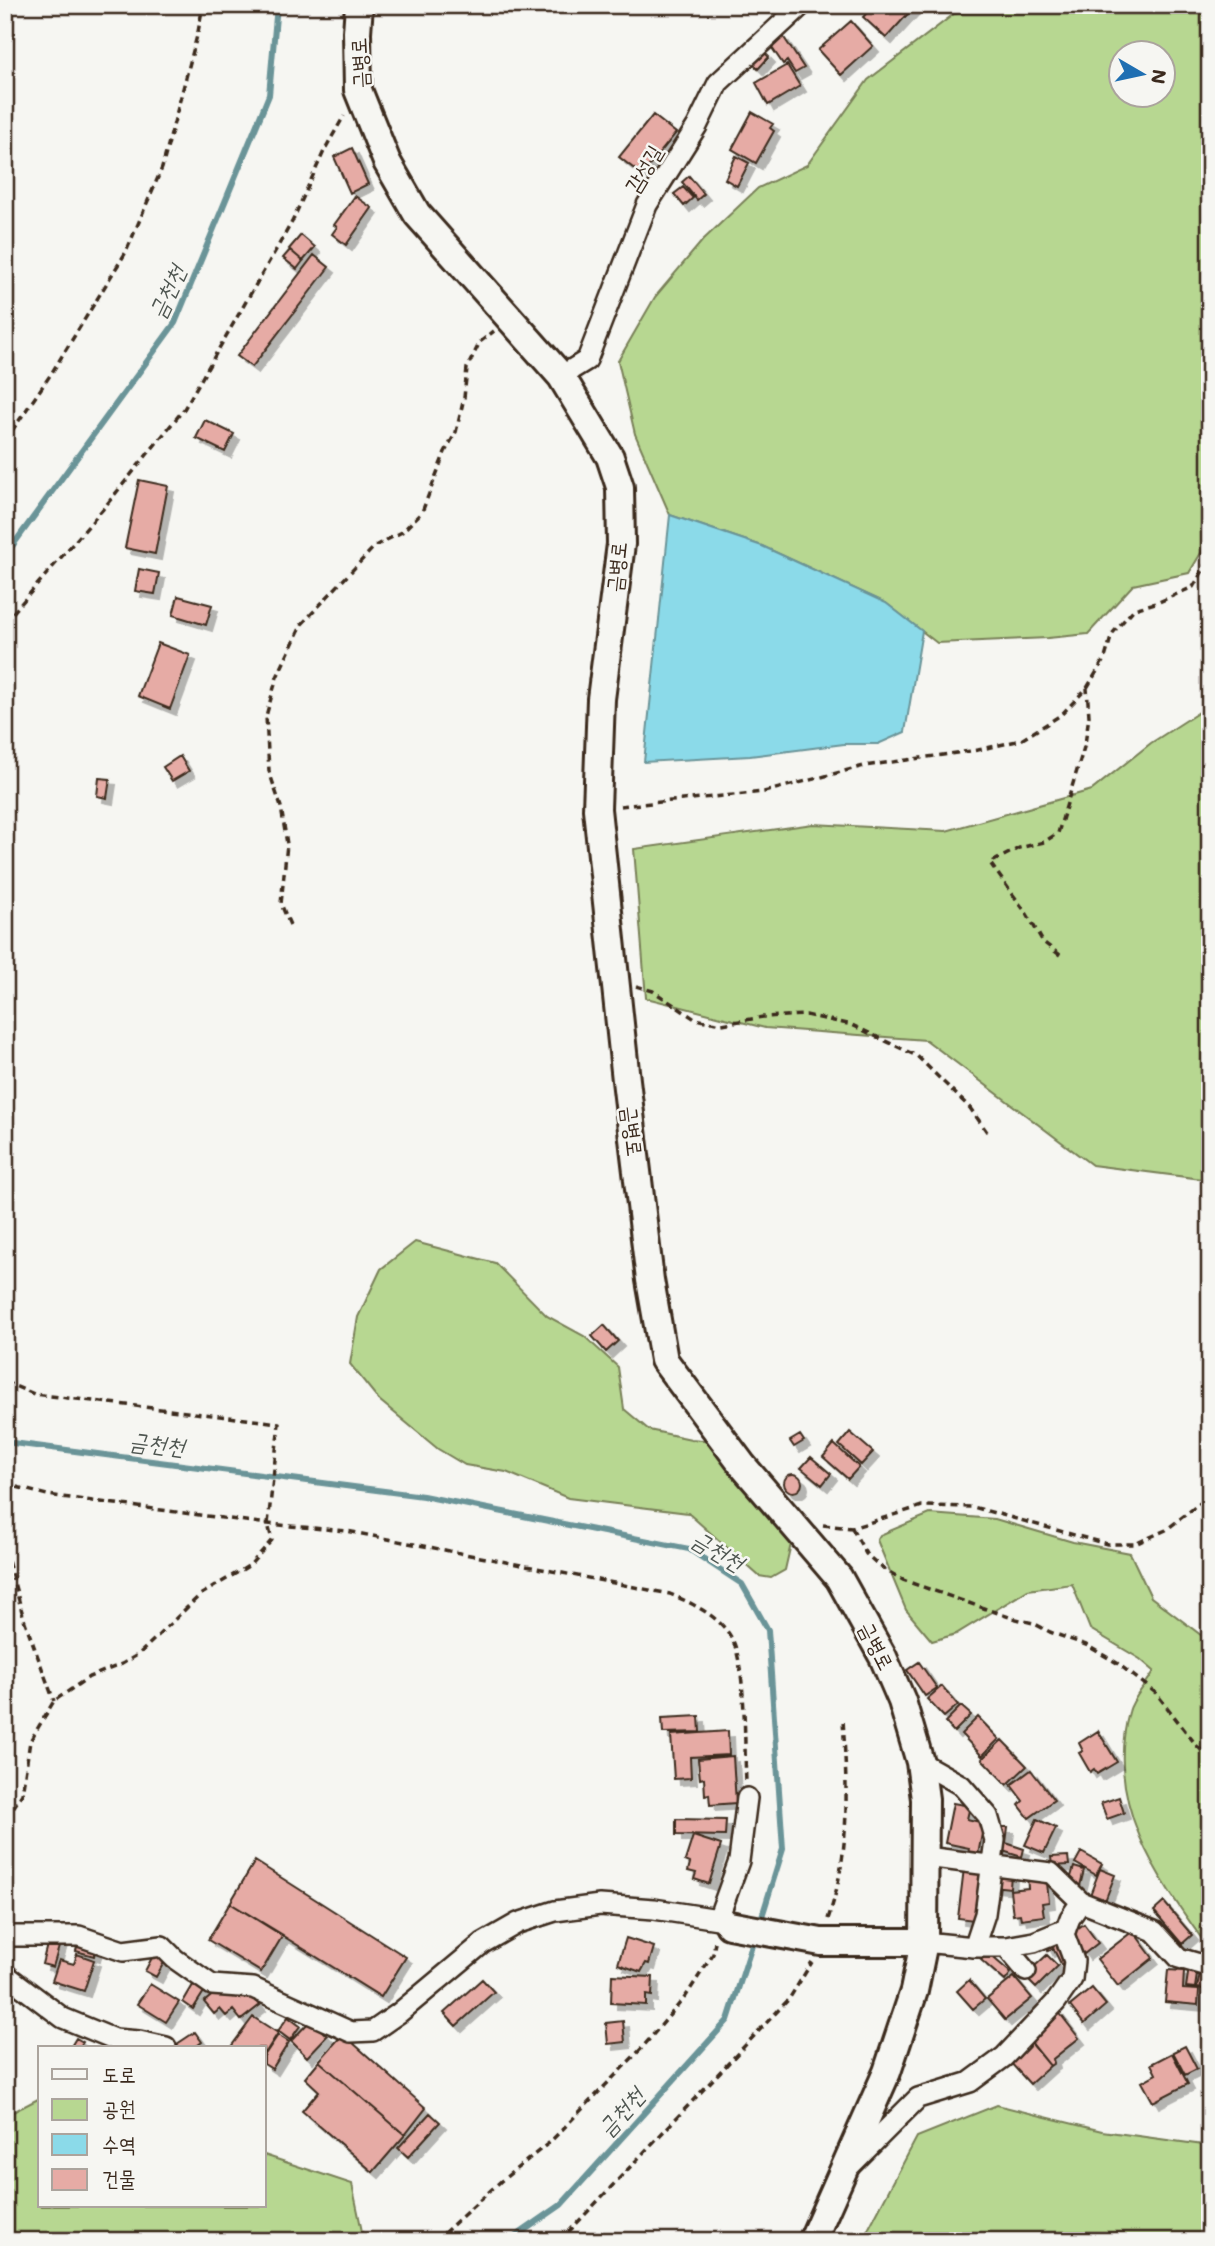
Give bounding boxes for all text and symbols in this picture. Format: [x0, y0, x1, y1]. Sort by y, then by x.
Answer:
street label: 금병로 [344, 37, 373, 89]
north arrow [1106, 38, 1176, 108]
text: N [1146, 68, 1173, 86]
street label: 감성길 [618, 139, 667, 197]
water label: 금천천 [141, 258, 192, 323]
street label: 금병로 [599, 540, 632, 593]
street label: 금병로 [617, 1104, 650, 1158]
water label: 금천천 [128, 1425, 189, 1462]
water label: 금천천 [687, 1523, 752, 1579]
street label: 금병로 [854, 1617, 901, 1674]
legend [38, 2046, 266, 2208]
text: 도로 [102, 2060, 136, 2087]
water label: 금천천 [591, 2079, 652, 2142]
text: 공원 [102, 2094, 136, 2121]
text: 수역 [102, 2130, 136, 2157]
text: 건물 [102, 2164, 136, 2191]

